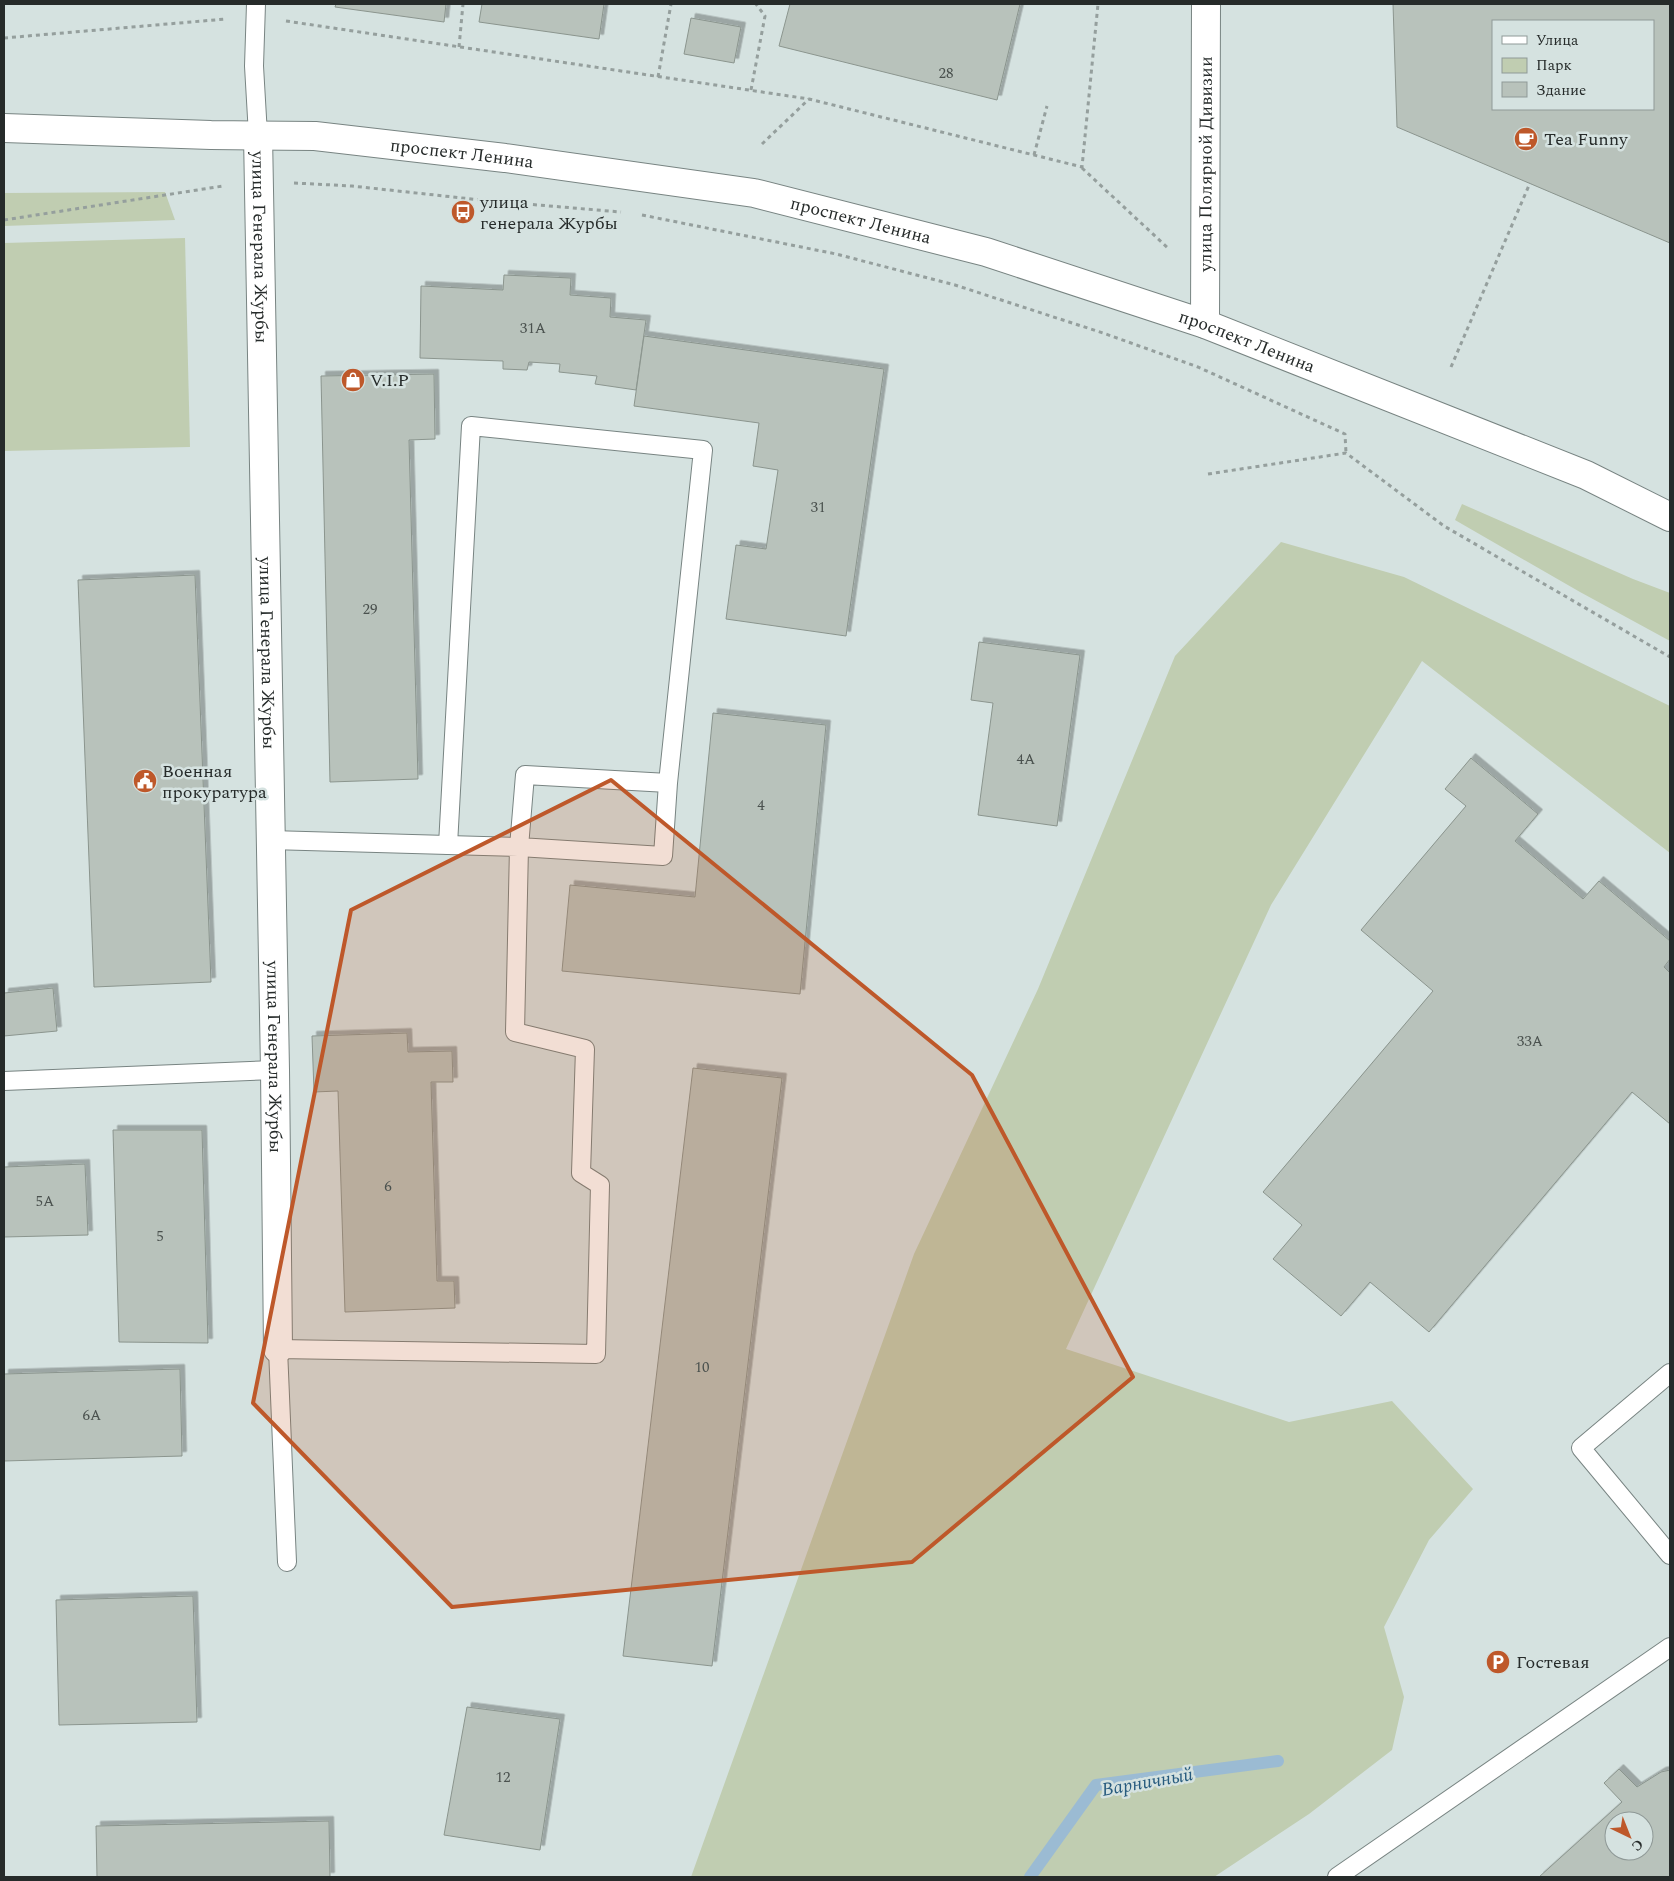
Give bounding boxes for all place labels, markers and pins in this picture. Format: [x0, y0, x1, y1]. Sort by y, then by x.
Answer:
cafe icon: Tea Funny [1513, 126, 1539, 152]
place label: Tea Funny [1544, 126, 1629, 153]
place label: улица генерала Журбы [479, 189, 618, 237]
bus stop icon: улица генерала Журбы [450, 199, 476, 225]
shop icon: V.I.P [340, 367, 366, 393]
place label: V.I.P [370, 367, 409, 394]
place label: Военная прокуратура [162, 758, 267, 806]
public building icon: Военная прокуратура [132, 768, 158, 794]
parking icon: Гостевая [1485, 1649, 1511, 1675]
place label: Гостевая [1516, 1649, 1590, 1676]

